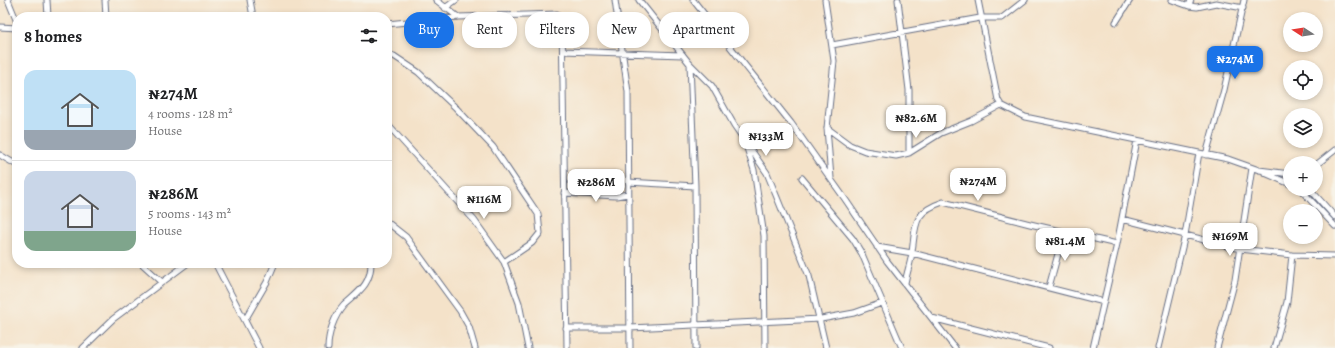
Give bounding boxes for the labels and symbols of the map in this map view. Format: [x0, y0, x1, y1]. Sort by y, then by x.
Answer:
north arrow [1283, 12, 1323, 52]
pin: ₦274M [1207, 46, 1263, 80]
pin: ₦82.6M [883, 105, 949, 139]
pin: ₦133M [738, 123, 794, 157]
pin: ₦274M [950, 168, 1006, 202]
pin: ₦286M [568, 169, 624, 203]
pin: ₦116M [456, 186, 512, 220]
pin: ₦169M [1202, 223, 1258, 257]
pin: ₦81.4M [1032, 228, 1098, 262]

